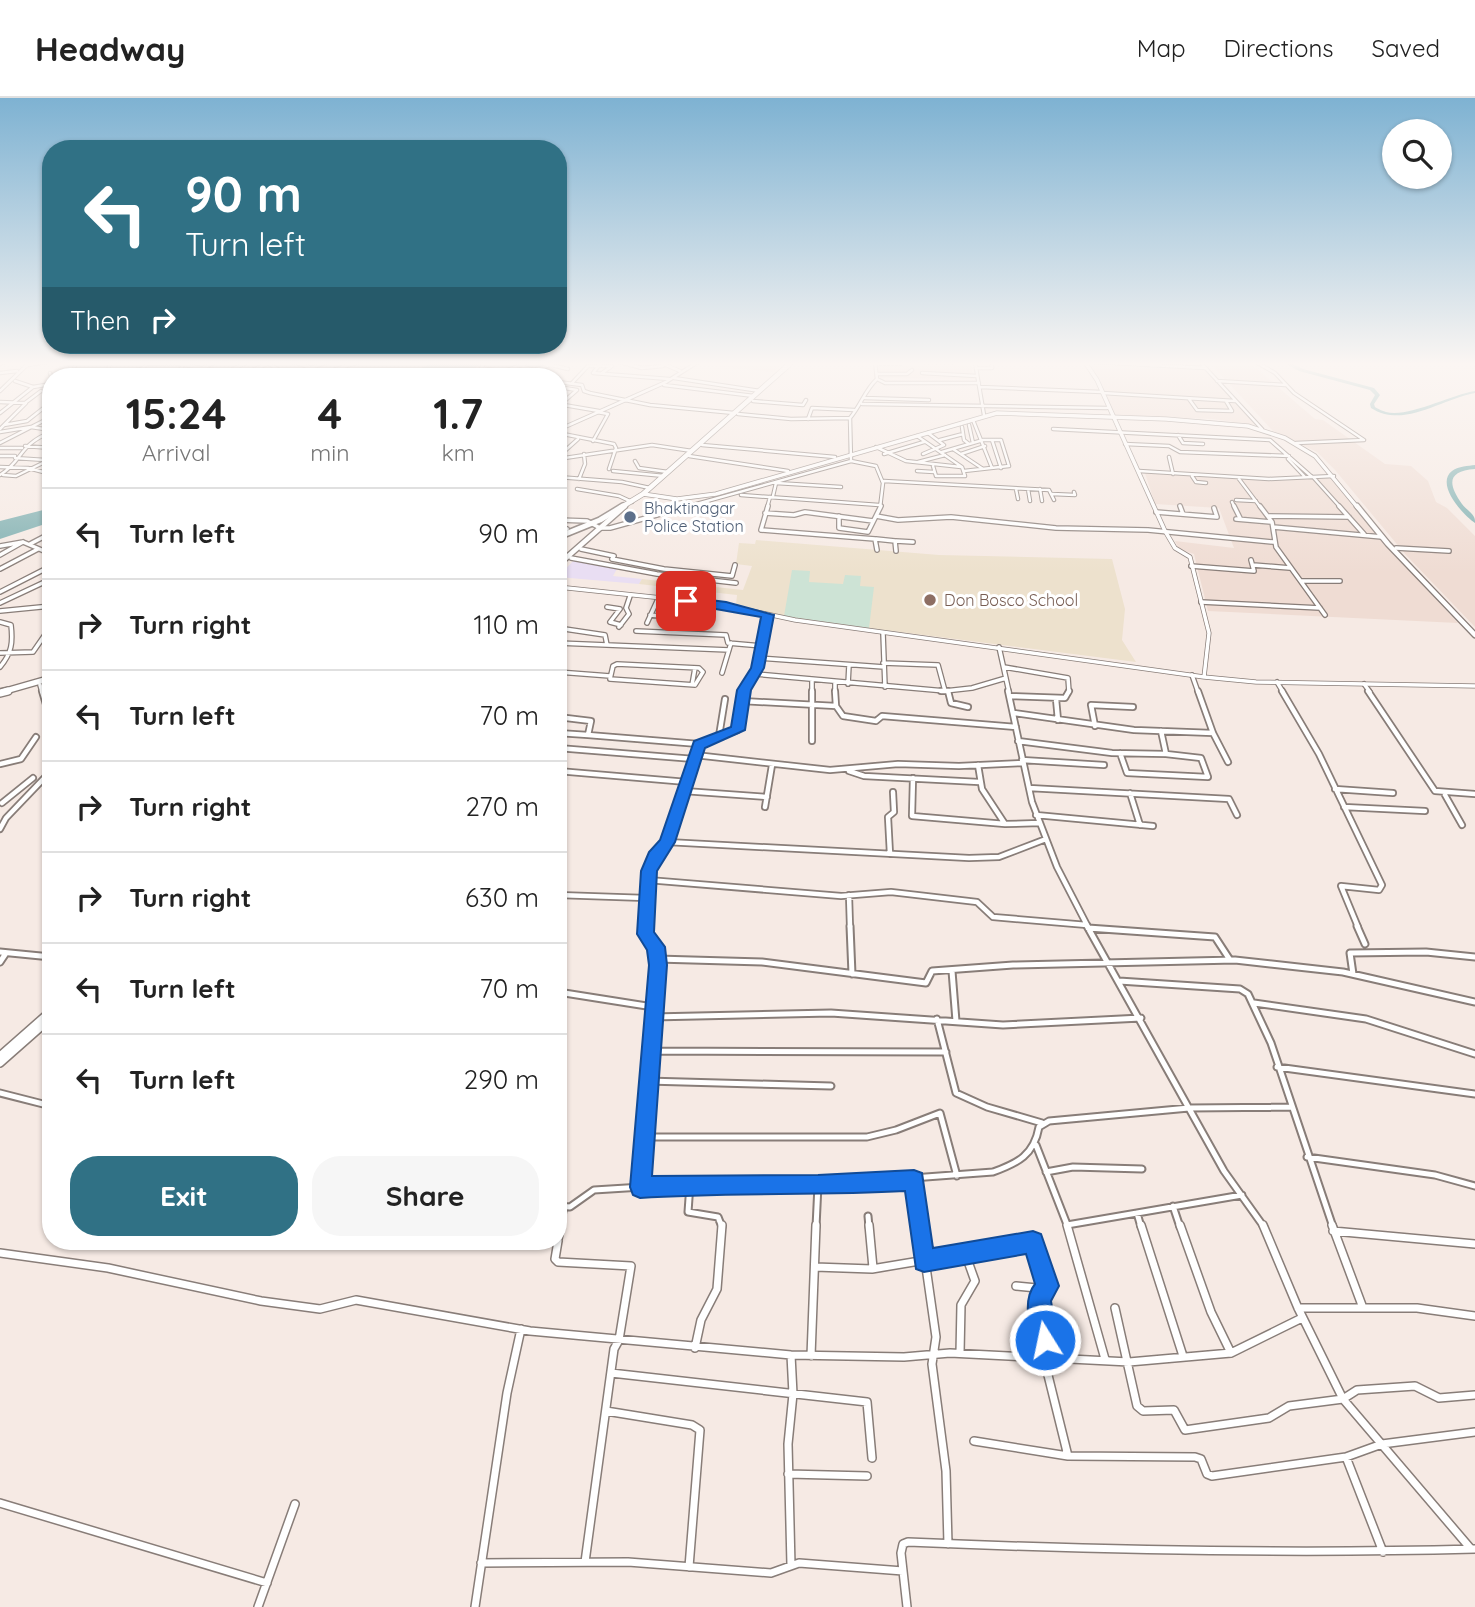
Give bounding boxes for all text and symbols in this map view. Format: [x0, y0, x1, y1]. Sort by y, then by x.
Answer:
text: Headway [35, 28, 185, 69]
text: Map [1137, 33, 1186, 63]
text: Directions [1224, 33, 1334, 63]
text: Saved [1372, 33, 1440, 63]
map controls [1382, 119, 1452, 189]
button: search [1382, 119, 1452, 189]
text: 90 m [185, 163, 302, 224]
icon: left [70, 168, 161, 259]
text: Turn left [185, 224, 306, 264]
icon: right [144, 301, 182, 339]
text: Then [70, 304, 130, 337]
text: 15:24 [126, 387, 226, 440]
text: 4 [318, 387, 342, 440]
text: 1.7 [433, 387, 483, 440]
text: Arrival [142, 438, 211, 467]
text: min [310, 438, 349, 467]
text: km [442, 438, 475, 467]
place label: Bhaktinagar Police Station [644, 498, 744, 536]
marker: Bhaktinagar Police Station [622, 509, 638, 525]
icon: left [70, 515, 108, 553]
text: Turn left [129, 517, 236, 550]
text: 90 m [478, 517, 539, 550]
pin [656, 571, 716, 631]
icon: arrive [667, 582, 705, 620]
place label: Don Bosco School [944, 590, 1078, 610]
marker: Don Bosco School [922, 592, 938, 608]
icon: right [70, 606, 108, 644]
text: Turn right [129, 608, 251, 641]
text: 110 m [473, 608, 539, 641]
icon: left [70, 697, 108, 735]
text: Turn left [129, 699, 236, 732]
text: 70 m [479, 699, 539, 732]
icon: right [70, 788, 108, 826]
text: Turn right [129, 790, 251, 823]
text: 270 m [465, 790, 539, 823]
icon: right [70, 879, 108, 917]
text: Turn right [129, 881, 251, 914]
text: 630 m [465, 881, 539, 914]
icon: left [70, 970, 108, 1008]
text: Turn left [129, 972, 236, 1005]
text: 70 m [479, 972, 539, 1005]
icon: left [70, 1061, 108, 1099]
text: Turn left [129, 1063, 236, 1096]
text: 290 m [464, 1063, 539, 1096]
button: Exit [70, 1156, 298, 1236]
button: Share [312, 1156, 539, 1236]
position arrow [1008, 1303, 1082, 1377]

